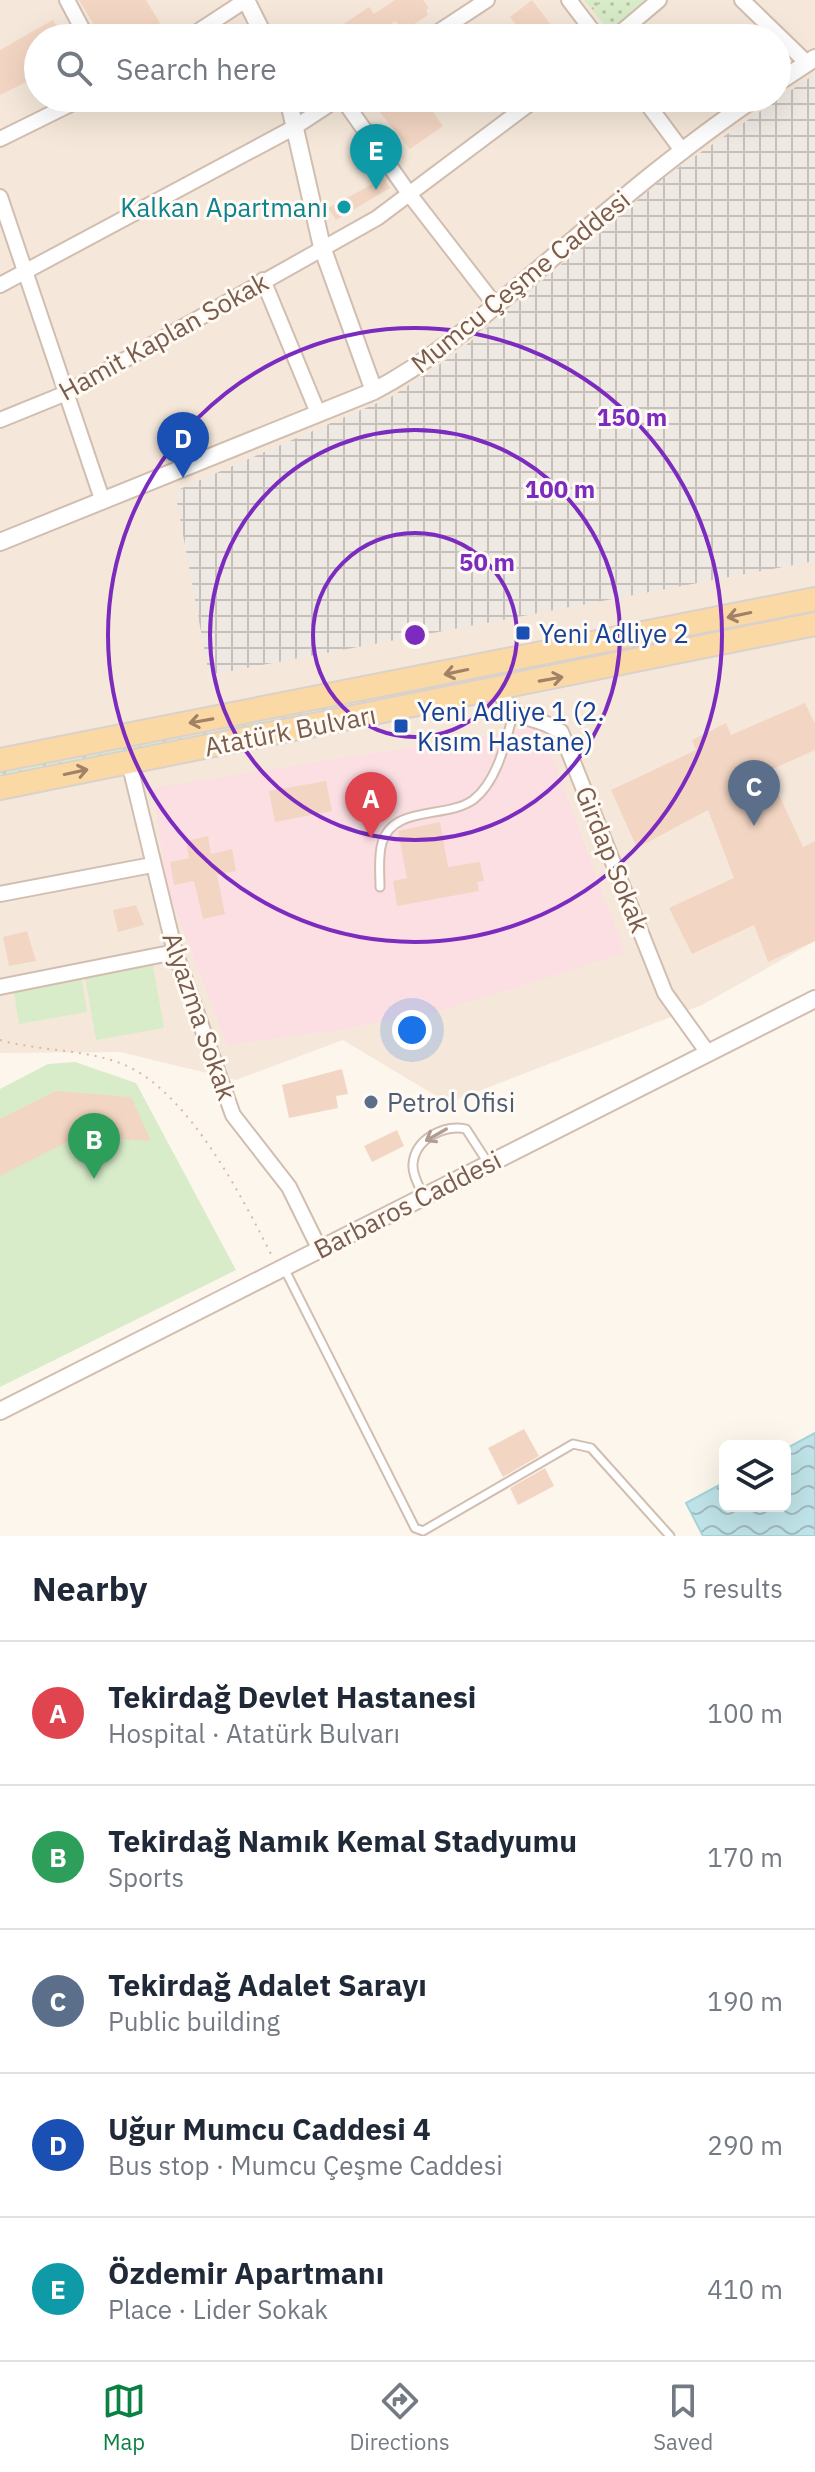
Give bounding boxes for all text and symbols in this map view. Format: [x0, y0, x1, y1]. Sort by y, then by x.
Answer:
search box [24, 24, 791, 112]
icon: search [52, 46, 96, 90]
text: Search here [116, 49, 277, 88]
pin: E [350, 124, 402, 190]
street label: Mumcu Çeşme Caddesi [403, 182, 637, 380]
place label: Kalkan Apartmanı [120, 190, 328, 224]
marker: Kalkan Apartmanı [335, 198, 353, 216]
street label: Hamit Kaplan Sokak [52, 264, 274, 408]
text: 150 m [597, 401, 667, 433]
pin: D [157, 412, 209, 478]
text: 100 m [525, 473, 595, 505]
text: 50 m [459, 546, 515, 578]
one-way arrow [726, 608, 752, 623]
place label: Yeni Adliye 2 [539, 616, 689, 650]
centre of rings [401, 621, 429, 649]
marker: Yeni Adliye 2 [514, 624, 532, 642]
one-way arrow [444, 665, 470, 680]
one-way arrow [538, 671, 564, 686]
place label: Yeni Adliye 1 (2. Kısım Hastane) [417, 694, 605, 758]
street label: Atatürk Bulvarı [201, 697, 379, 763]
one-way arrow [189, 715, 214, 730]
marker: Yeni Adliye 1 (2. Kısım Hastane) [392, 717, 410, 735]
pin: C [728, 760, 780, 826]
one-way arrow [63, 764, 89, 779]
pin: A [345, 772, 397, 838]
street label: Girdap Sokak [568, 781, 658, 937]
street label: Alyazma Sokak [155, 927, 245, 1105]
your location [392, 1010, 432, 1050]
place label: Petrol Ofisi [387, 1085, 515, 1119]
marker: Petrol Ofisi [362, 1093, 380, 1111]
pin: B [68, 1113, 120, 1179]
one-way arrow [426, 1127, 448, 1143]
street label: Barbaros Caddesi [308, 1142, 506, 1266]
map controls [719, 1440, 791, 1512]
button: layers [719, 1440, 791, 1512]
text: Nearby [32, 1566, 147, 1610]
text: 5 results [681, 1571, 783, 1605]
text: Tekirdağ Devlet Hastanesi [108, 1677, 476, 1716]
text: A [49, 1696, 67, 1730]
text: 100 m [707, 1696, 783, 1730]
text: Hospital · Atatürk Bulvarı [108, 1716, 400, 1750]
text: Tekirdağ Namık Kemal Stadyumu [108, 1821, 577, 1860]
text: B [49, 1840, 67, 1874]
text: 170 m [707, 1840, 783, 1874]
text: Sports [108, 1860, 184, 1894]
text: Tekirdağ Adalet Sarayı [108, 1965, 427, 2004]
text: C [50, 1984, 66, 2018]
text: 190 m [707, 1984, 783, 2018]
text: Public building [108, 2004, 280, 2038]
text: Uğur Mumcu Caddesi 4 [108, 2109, 431, 2148]
text: D [49, 2128, 67, 2162]
text: 290 m [707, 2128, 783, 2162]
text: Bus stop · Mumcu Çeşme Caddesi [108, 2148, 503, 2182]
text: Özdemir Apartmanı [108, 2253, 384, 2292]
text: E [50, 2272, 66, 2306]
text: 410 m [707, 2272, 783, 2306]
text: Place · Lider Sokak [108, 2292, 328, 2326]
tab: Map [102, 2379, 146, 2456]
tab: Directions [350, 2379, 450, 2456]
tab: Saved [653, 2379, 713, 2456]

